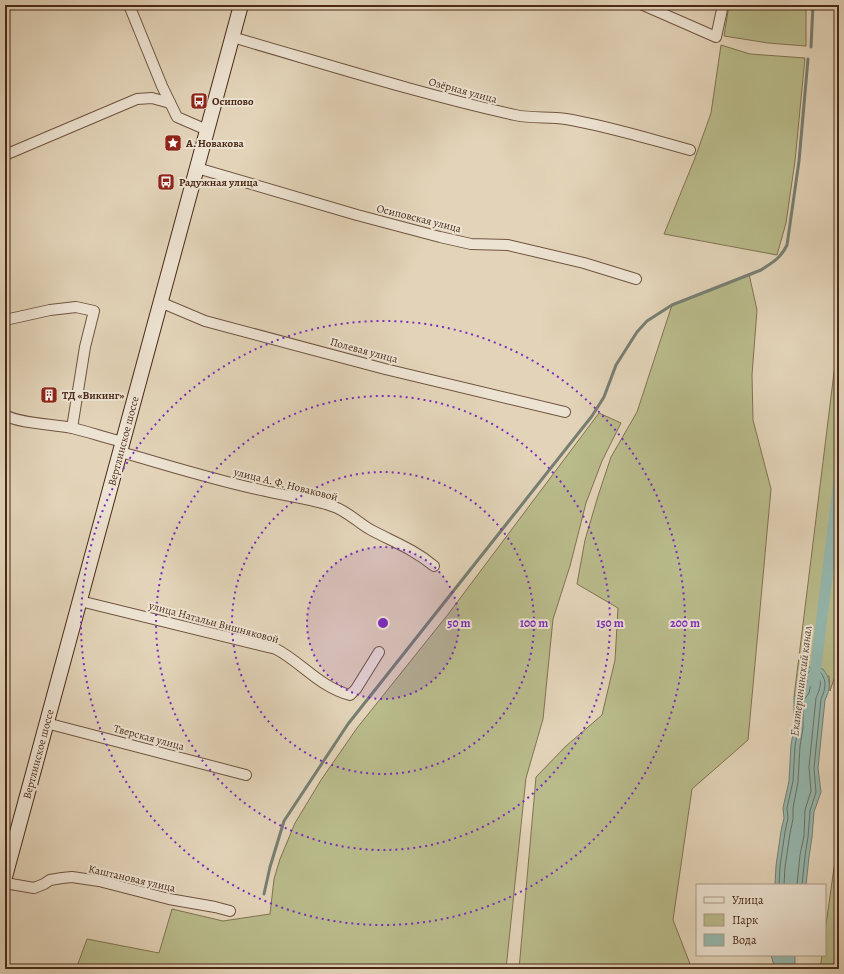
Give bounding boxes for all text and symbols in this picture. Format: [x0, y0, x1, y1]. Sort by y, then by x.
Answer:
street label: Озёрная улица [427, 74, 500, 107]
bus stop icon: Осипово [189, 91, 209, 111]
place label: Осипово [212, 94, 254, 109]
place icon: А. Новакова [163, 133, 183, 153]
place label: А. Новакова [185, 136, 245, 151]
bus stop icon: Радужная улица [156, 172, 176, 192]
place label: Радужная улица [179, 175, 259, 190]
street label: Осиповская улица [375, 201, 464, 236]
street label: Полевая улица [328, 334, 400, 367]
building icon: ТД «Викинг» [39, 385, 59, 405]
place label: ТД «Викинг» [62, 388, 124, 403]
street label: Вертлинское шоссе [104, 395, 143, 488]
street label: улица А. Ф. Новаковой [231, 464, 340, 505]
street label: улица Натальи Вишняковой [146, 598, 281, 647]
text: 50 m [447, 615, 471, 631]
text: 100 m [520, 615, 548, 631]
text: 150 m [596, 615, 624, 631]
text: 200 m [670, 615, 700, 631]
centre of rings [376, 616, 390, 630]
water label: Екатерининский канал [786, 624, 816, 737]
street label: Вертлинское шоссе [19, 708, 58, 801]
street label: Тверская улица [112, 721, 187, 754]
street label: Каштановая улица [87, 861, 178, 896]
legend [696, 884, 826, 956]
text: Улица [732, 892, 764, 908]
text: Парк [732, 912, 758, 928]
text: Вода [732, 932, 757, 948]

